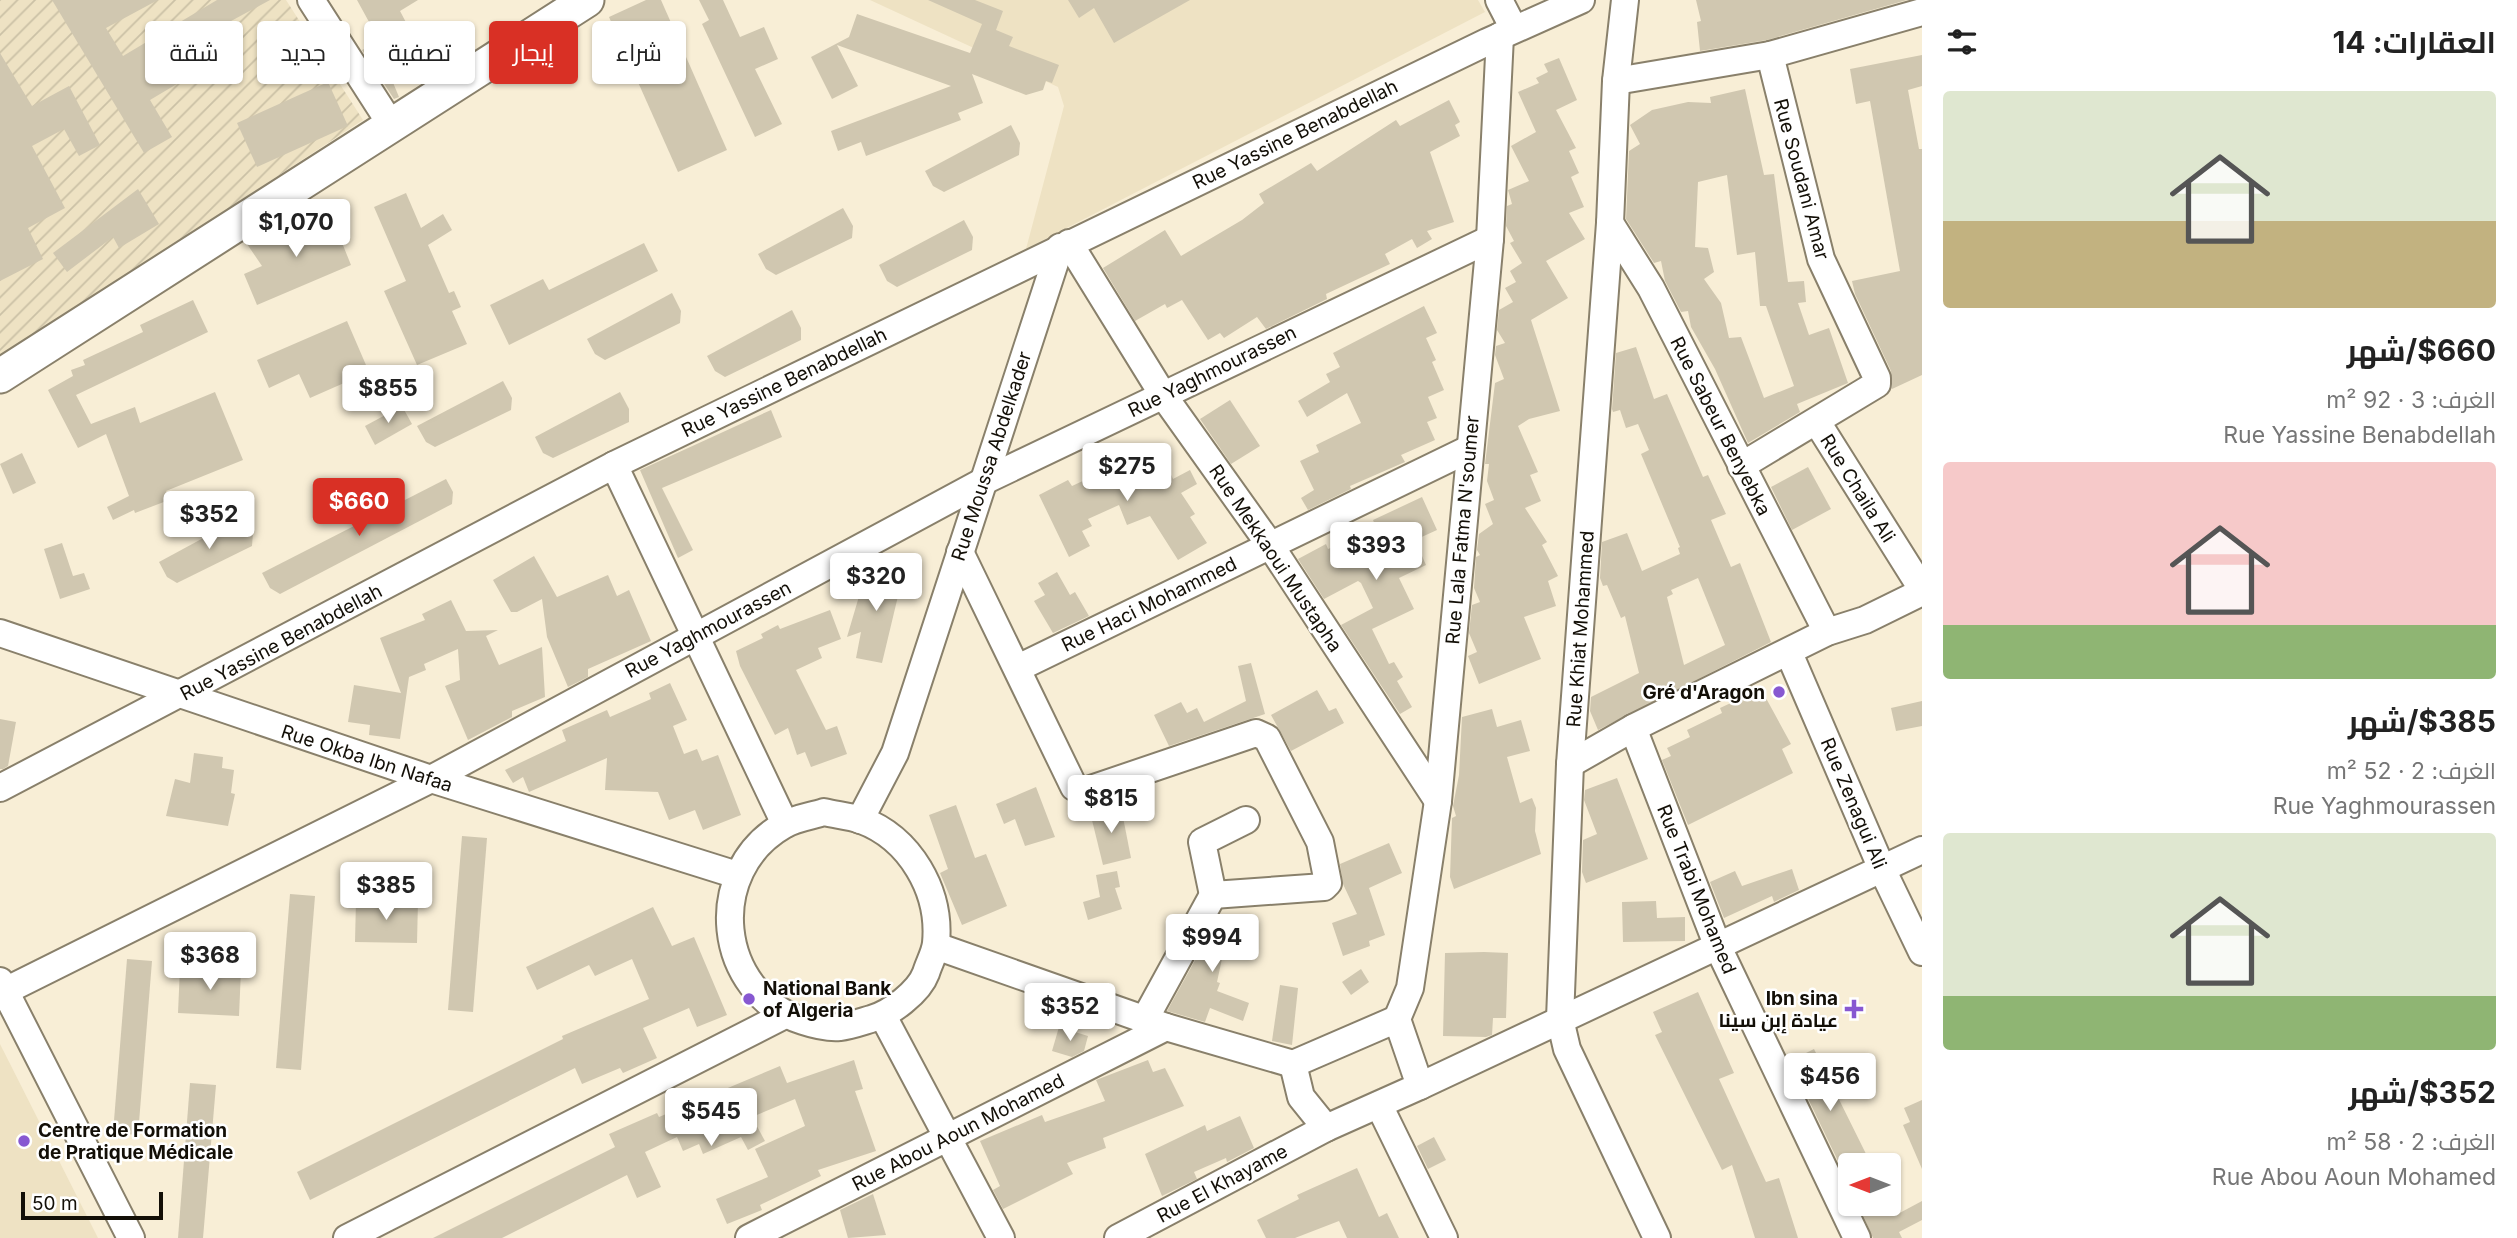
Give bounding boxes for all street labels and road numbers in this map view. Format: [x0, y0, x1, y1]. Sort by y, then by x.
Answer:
street label: Rue Yassine Benabdellah [1189, 75, 1401, 194]
street label: Rue Soudani Amar [1769, 96, 1834, 262]
street label: Rue Yaghmourassen [1124, 321, 1300, 422]
street label: Rue Yassine Benabdellah [678, 323, 890, 442]
street label: Rue Sabeur Benyebka [1665, 333, 1776, 520]
street label: Rue Moussa Abdelkader [947, 349, 1036, 564]
street label: Rue Lala Fatma N'soumer [1441, 415, 1484, 645]
street label: Rue Chaila Ali [1815, 430, 1900, 547]
street label: Rue Mekkaoui Mustapha [1204, 460, 1347, 656]
street label: Rue Khiat Mohammed [1562, 530, 1599, 728]
street label: Rue Haci Mohammed [1058, 552, 1241, 657]
street label: Rue Yaghmourassen [621, 576, 795, 683]
street label: Rue Yassine Benabdellah [176, 579, 386, 705]
street label: Rue Okba Ibn Nafaa [278, 720, 456, 797]
street label: Rue Zenagui Ali [1816, 734, 1891, 872]
street label: Rue Trabi Mohamed [1652, 801, 1741, 977]
street label: Rue Abou Aoun Mohamed [848, 1069, 1068, 1196]
street label: Rue El Khayame [1153, 1139, 1291, 1228]

